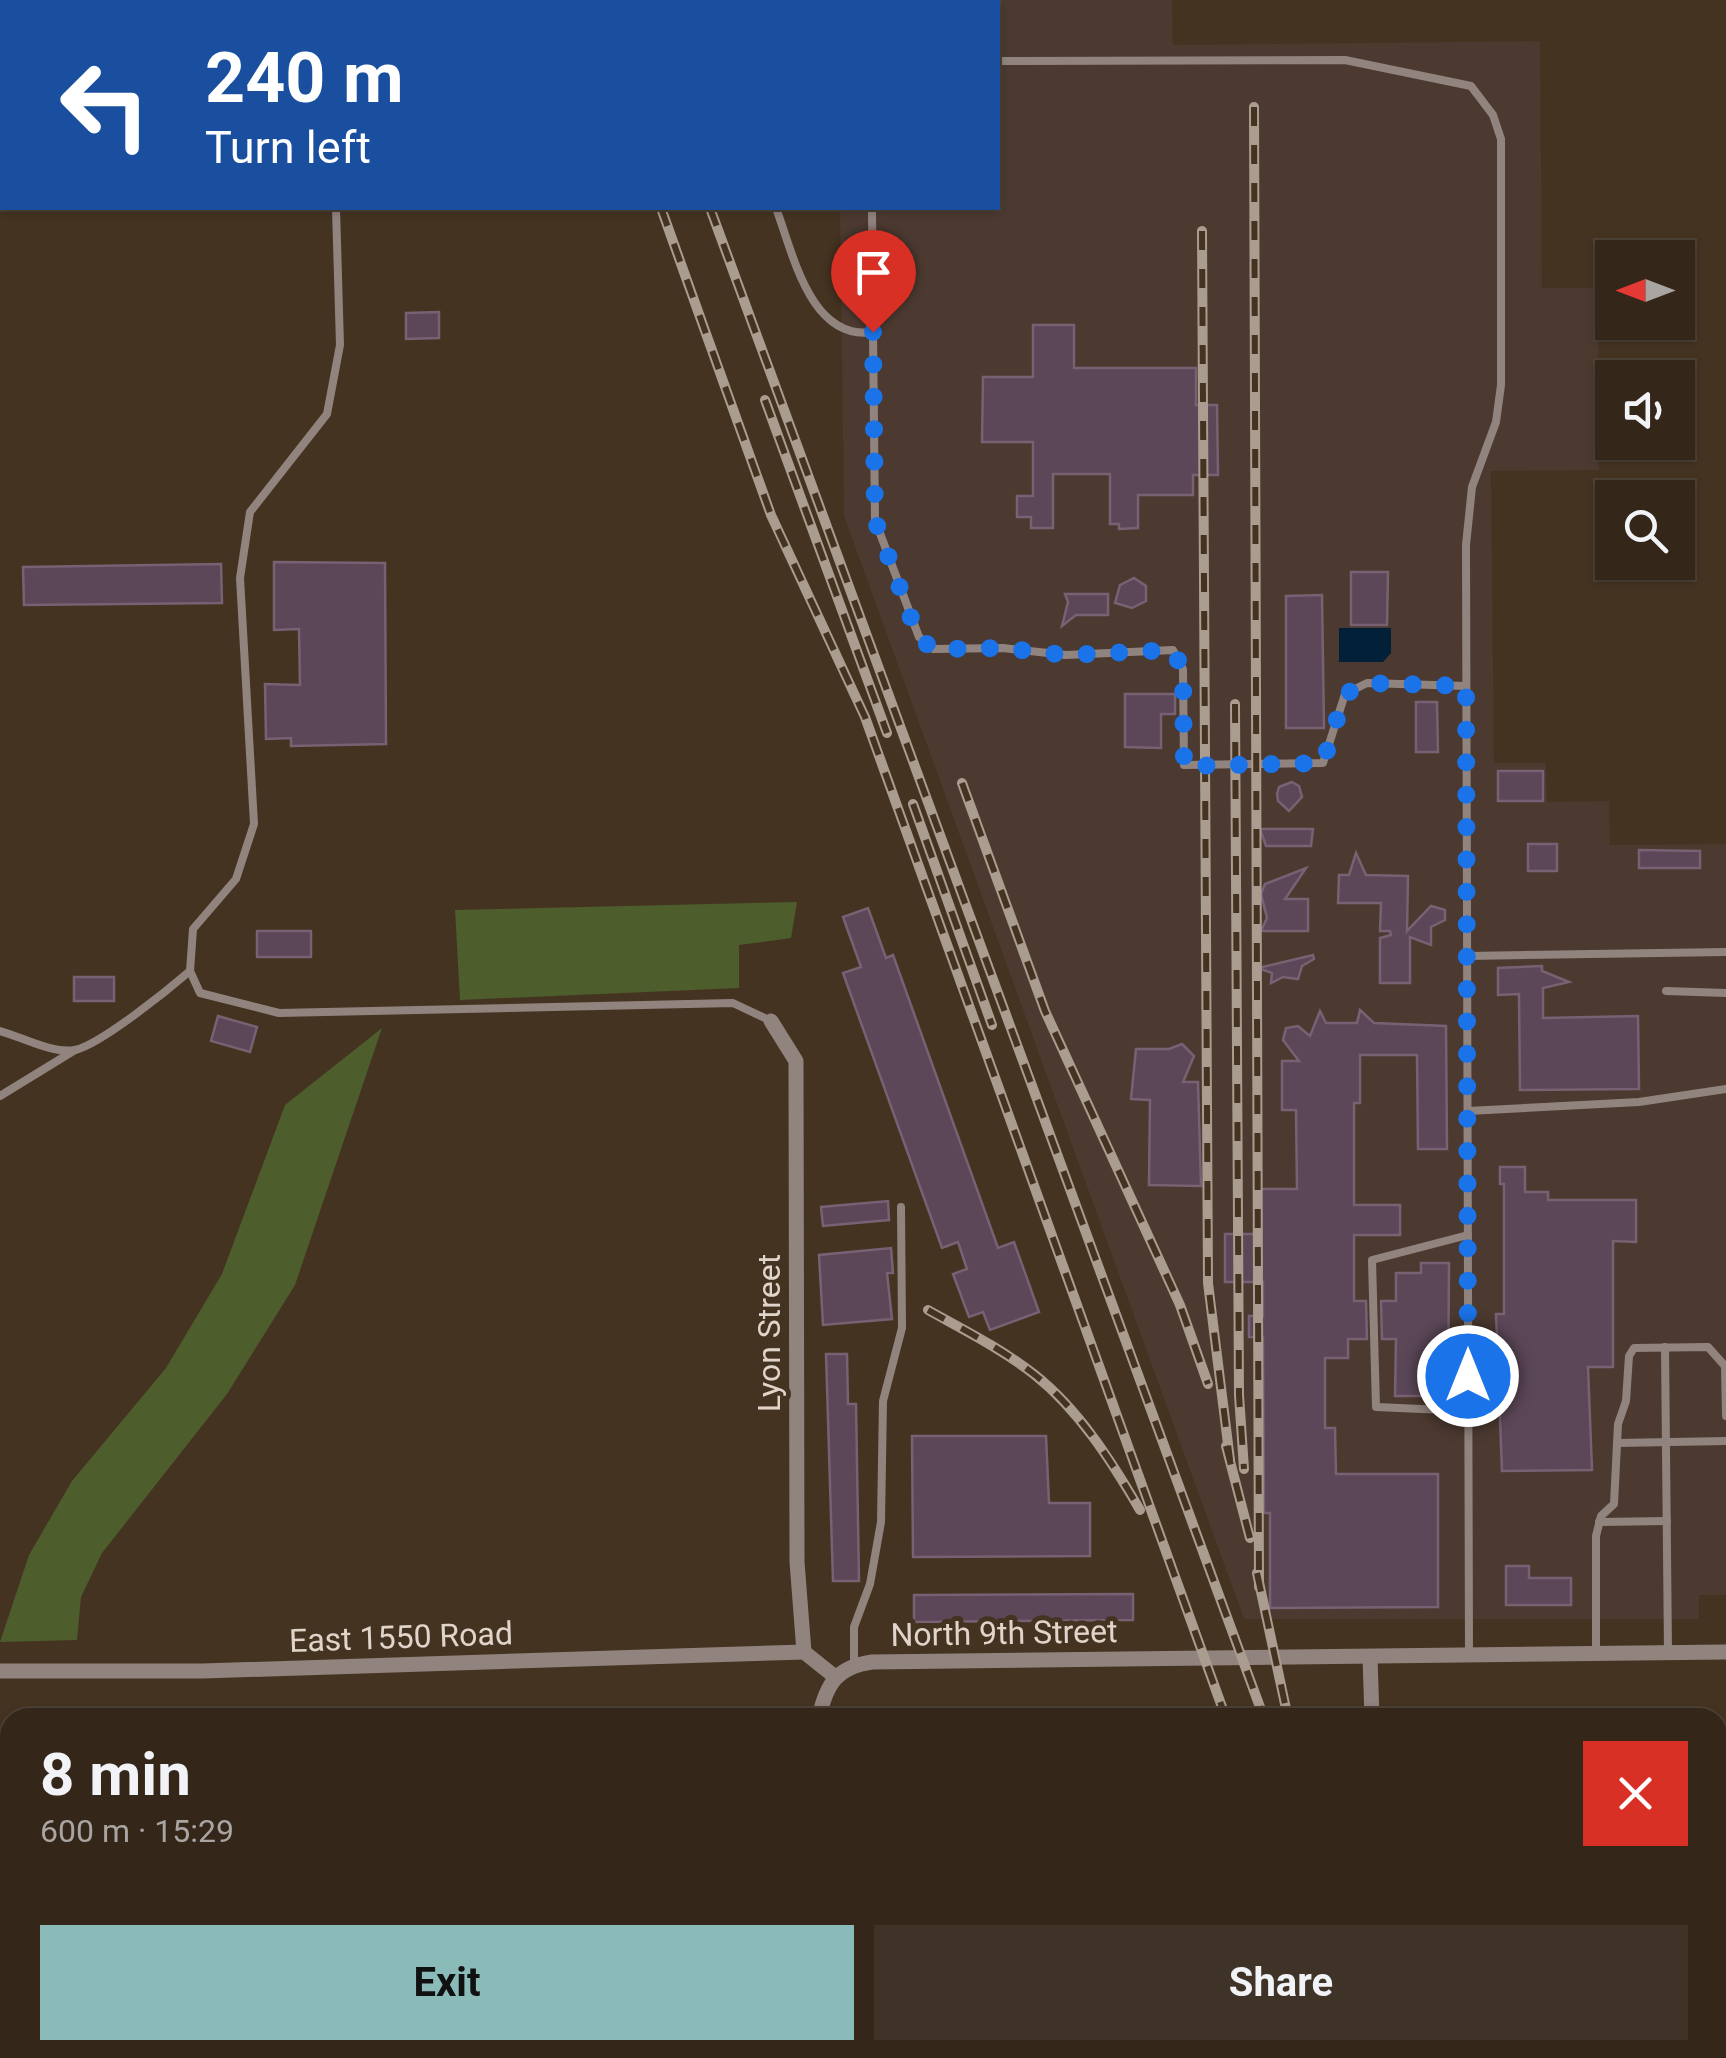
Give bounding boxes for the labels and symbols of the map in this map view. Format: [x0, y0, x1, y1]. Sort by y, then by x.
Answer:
pin [831, 230, 916, 333]
north arrow [1595, 240, 1695, 340]
street label: Lyon Street [750, 1254, 788, 1412]
position arrow [1416, 1324, 1520, 1428]
street label: North 9th Street [890, 1612, 1118, 1654]
street label: East 1550 Road [288, 1614, 514, 1660]

